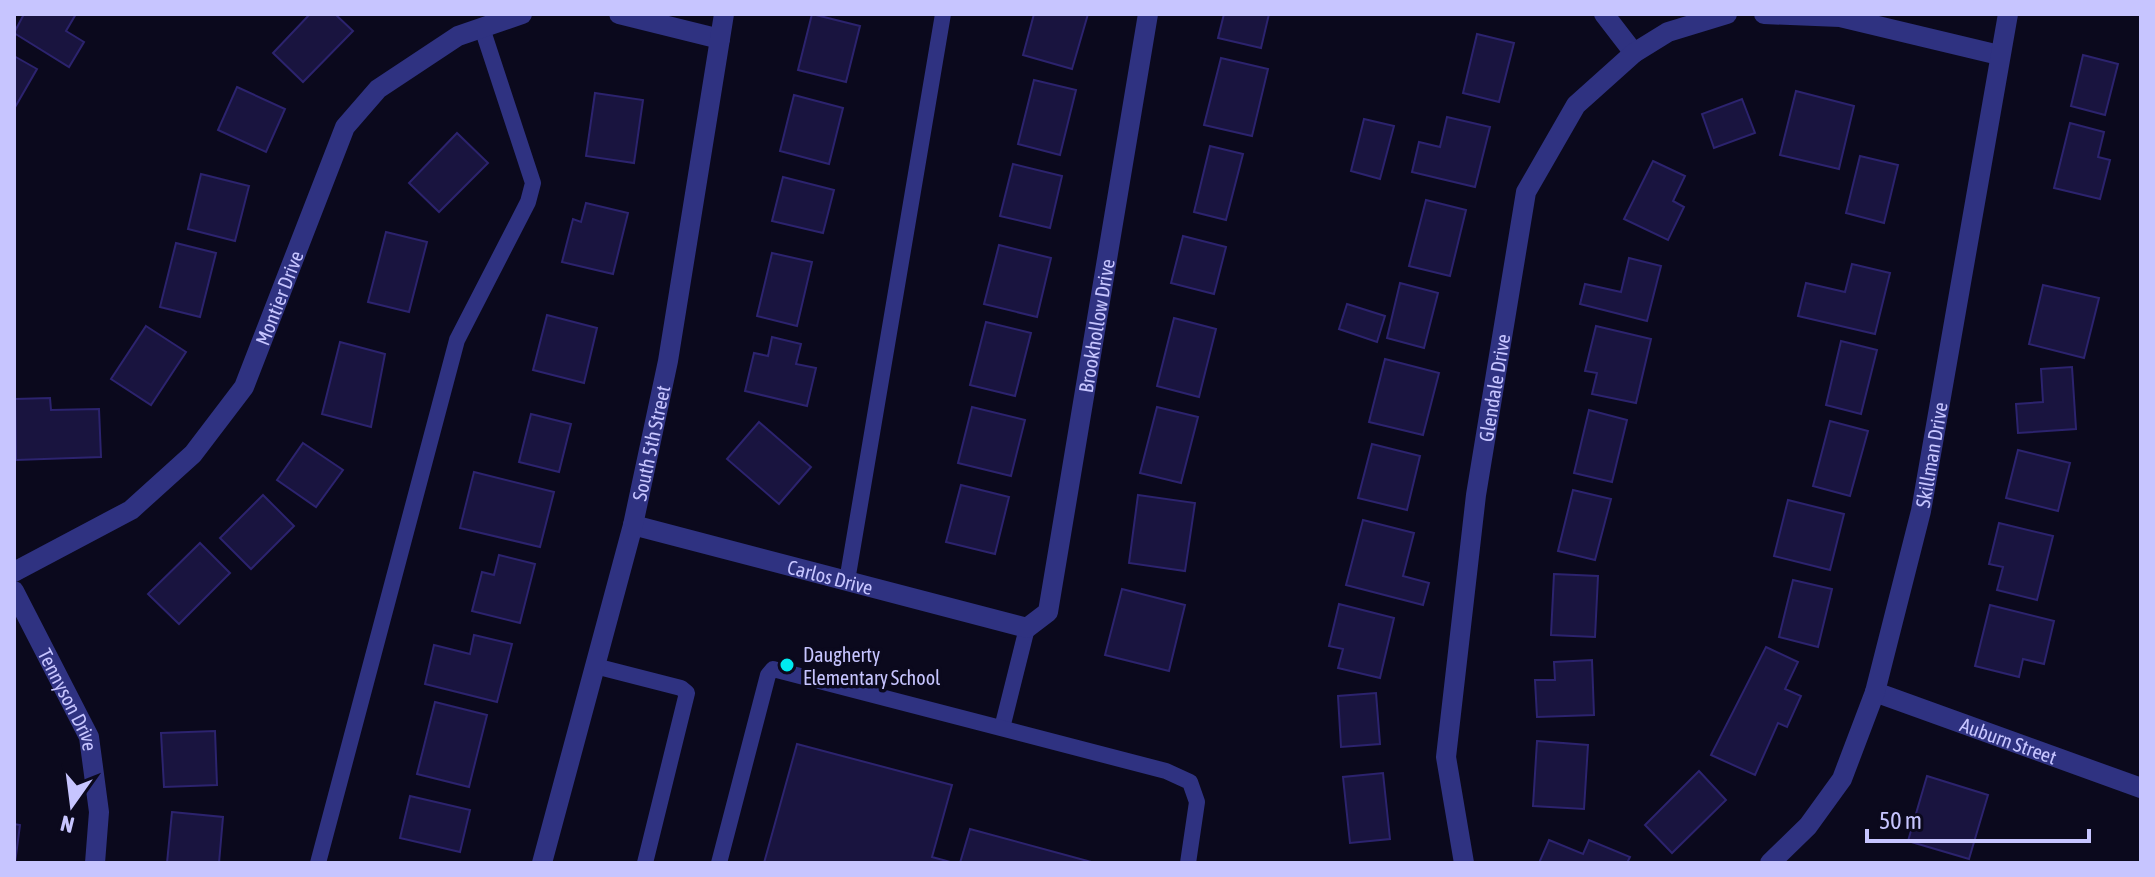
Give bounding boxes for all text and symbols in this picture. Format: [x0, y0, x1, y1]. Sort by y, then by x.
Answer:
street label: Montier Drive [250, 247, 307, 348]
street label: Brookhollow Drive [1073, 257, 1118, 394]
street label: Glendale Drive [1473, 332, 1514, 443]
street label: South 5th Street [627, 383, 674, 503]
street label: Skillman Drive [1910, 400, 1951, 509]
street label: Carlos Drive [785, 554, 876, 599]
place label: Daugherty Elementary School [803, 643, 941, 689]
street label: Tennyson Drive [34, 644, 102, 752]
marker: Daugherty Elementary School [778, 656, 796, 674]
street label: Auburn Street [1957, 712, 2060, 768]
north arrow [32, 765, 112, 845]
scale bar [1867, 793, 2089, 843]
text: 50 m [1879, 807, 1922, 834]
text: N [58, 810, 77, 839]

